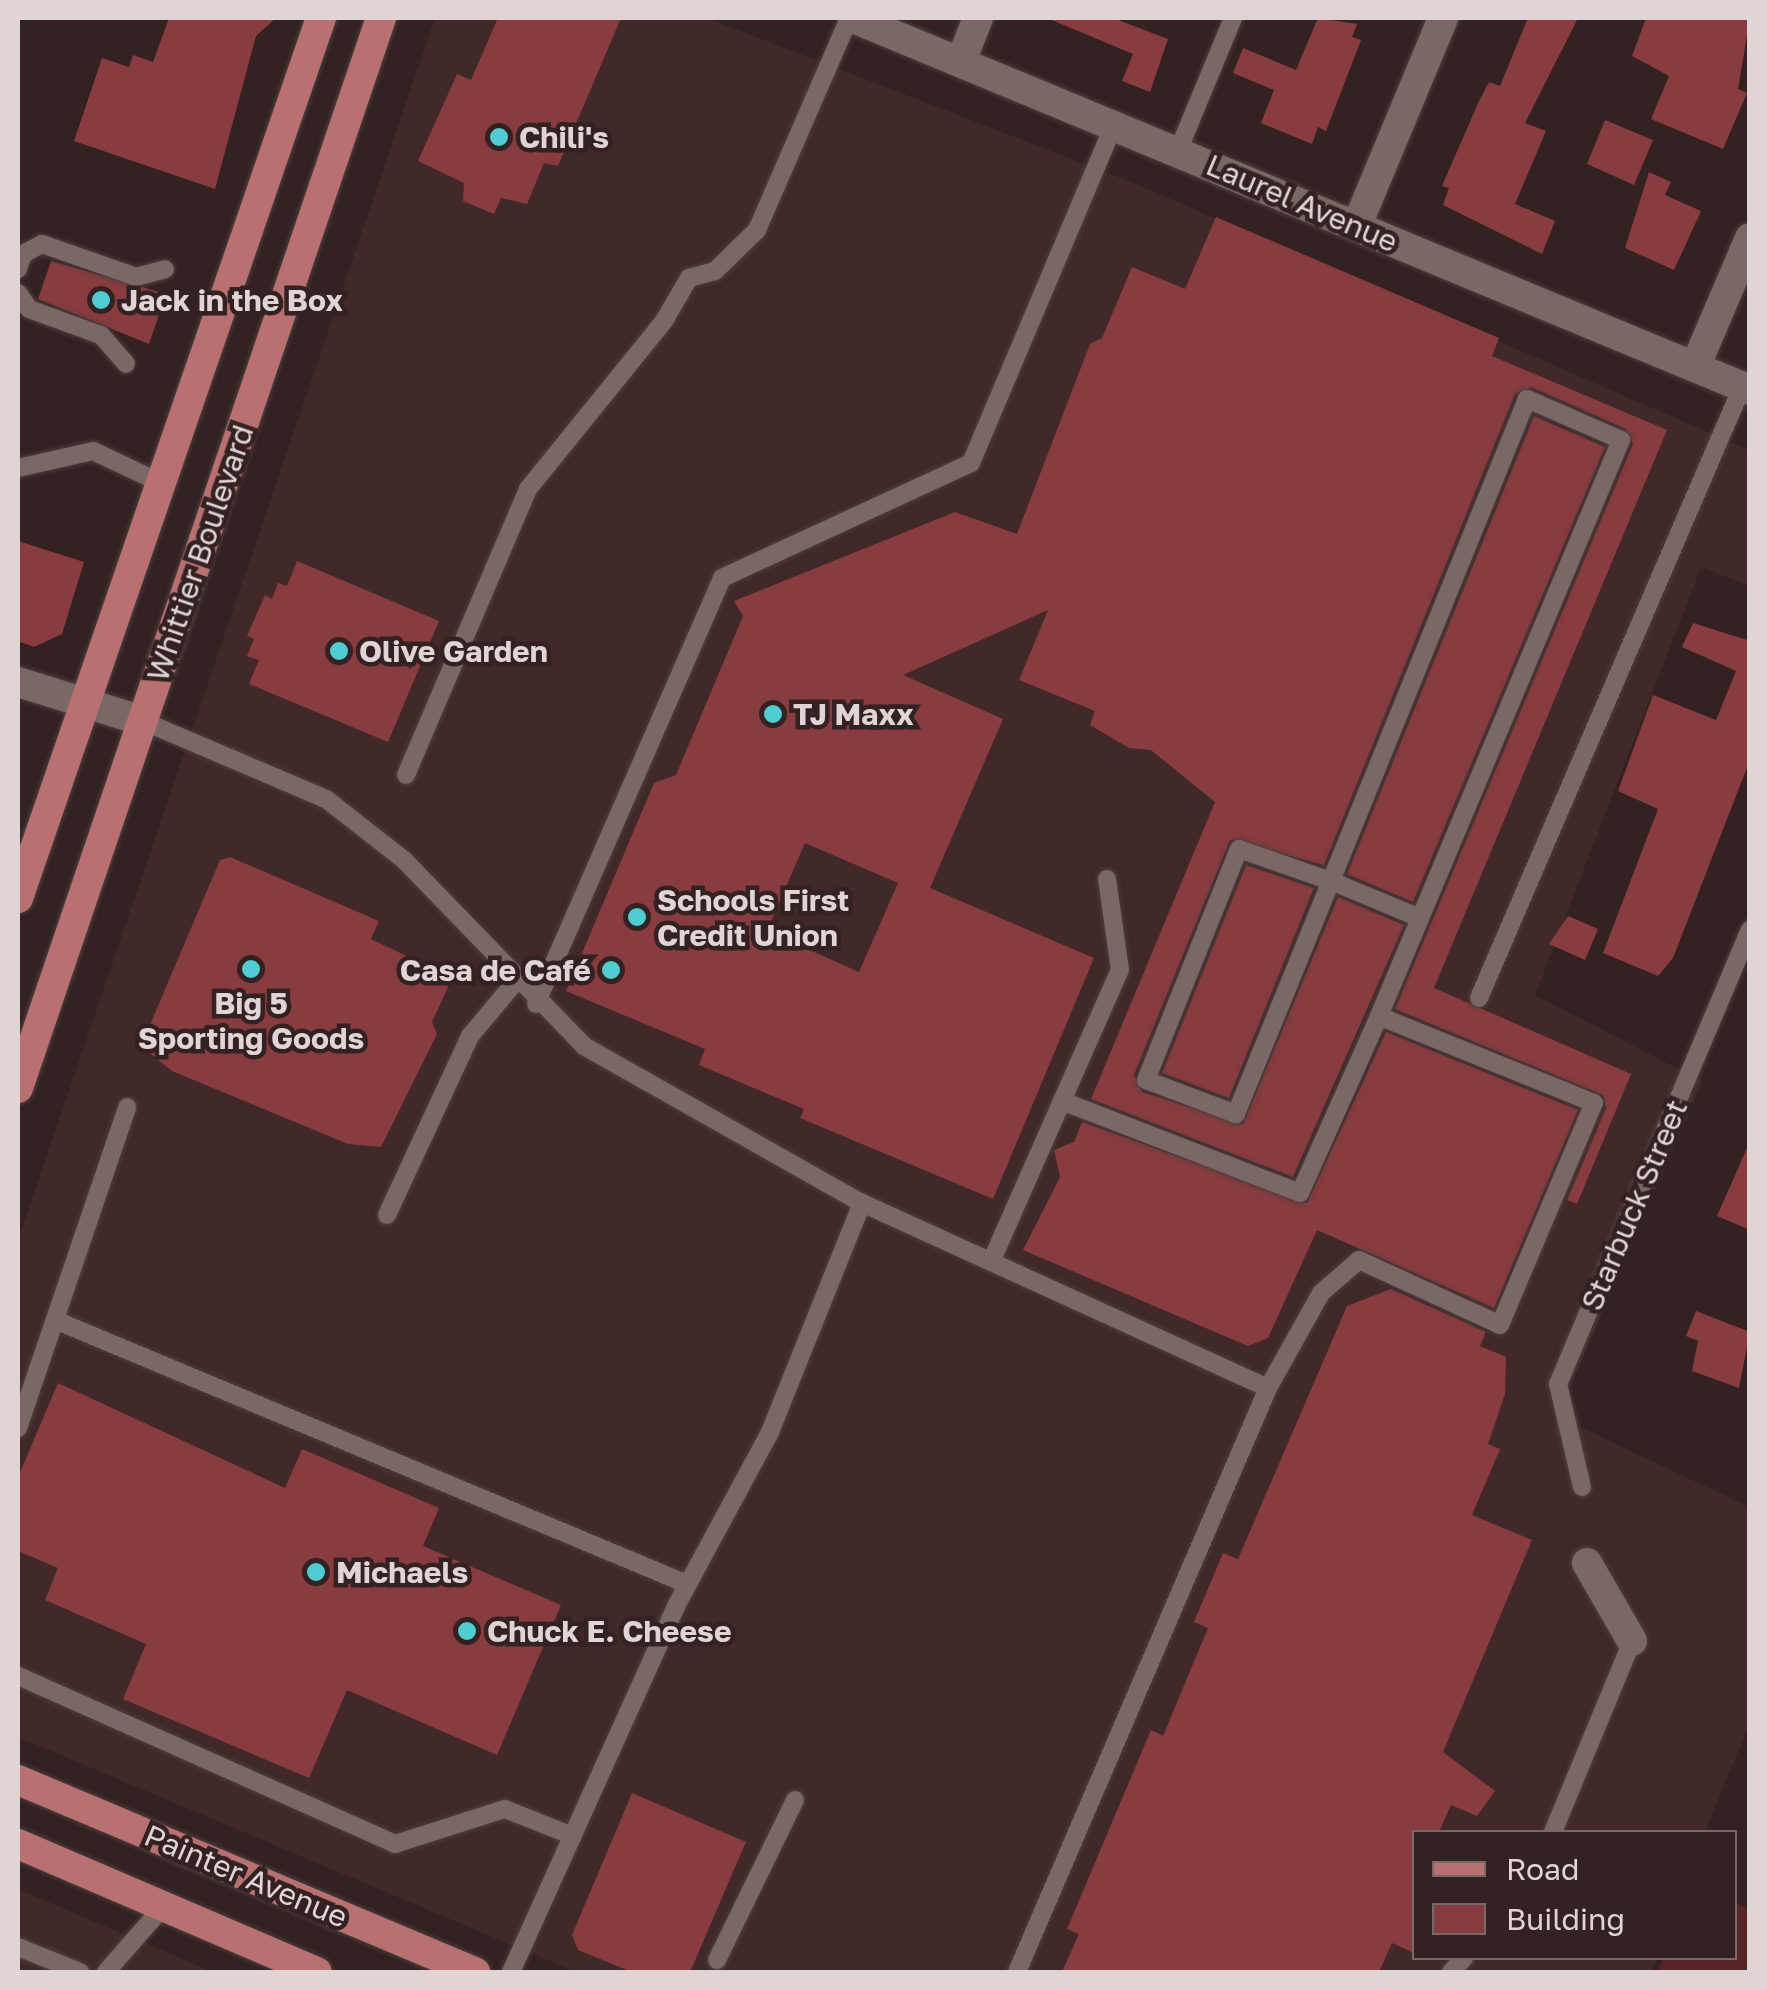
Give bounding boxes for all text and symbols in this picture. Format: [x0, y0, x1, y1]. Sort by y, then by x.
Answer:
place label: Chili's [519, 119, 609, 155]
marker: Chili's [488, 126, 510, 148]
street label: Laurel Avenue [1201, 147, 1403, 259]
place label: Jack in the Box [121, 282, 343, 318]
marker: Jack in the Box [90, 289, 112, 311]
street label: Whittier Boulevard [139, 420, 261, 686]
place label: Olive Garden [359, 633, 548, 669]
marker: Olive Garden [328, 640, 350, 662]
place label: TJ Maxx [793, 696, 914, 732]
marker: TJ Maxx [762, 703, 784, 725]
place label: Schools First Credit Union [657, 882, 849, 952]
marker: Schools First Credit Union [626, 906, 648, 928]
place label: Casa de Café [400, 952, 591, 988]
marker: Big 5 Sporting Goods [240, 958, 262, 980]
marker: Casa de Café [600, 959, 622, 981]
place label: Big 5 Sporting Goods [138, 985, 364, 1056]
street label: Starbuck Street [1573, 1094, 1695, 1316]
place label: Michaels [336, 1554, 468, 1590]
marker: Michaels [305, 1561, 327, 1583]
place label: Chuck E. Cheese [487, 1613, 732, 1649]
marker: Chuck E. Cheese [456, 1620, 478, 1642]
street label: Painter Avenue [139, 1817, 353, 1935]
legend [1412, 1830, 1737, 1960]
text: Road [1506, 1851, 1580, 1887]
text: Building [1506, 1901, 1625, 1937]

